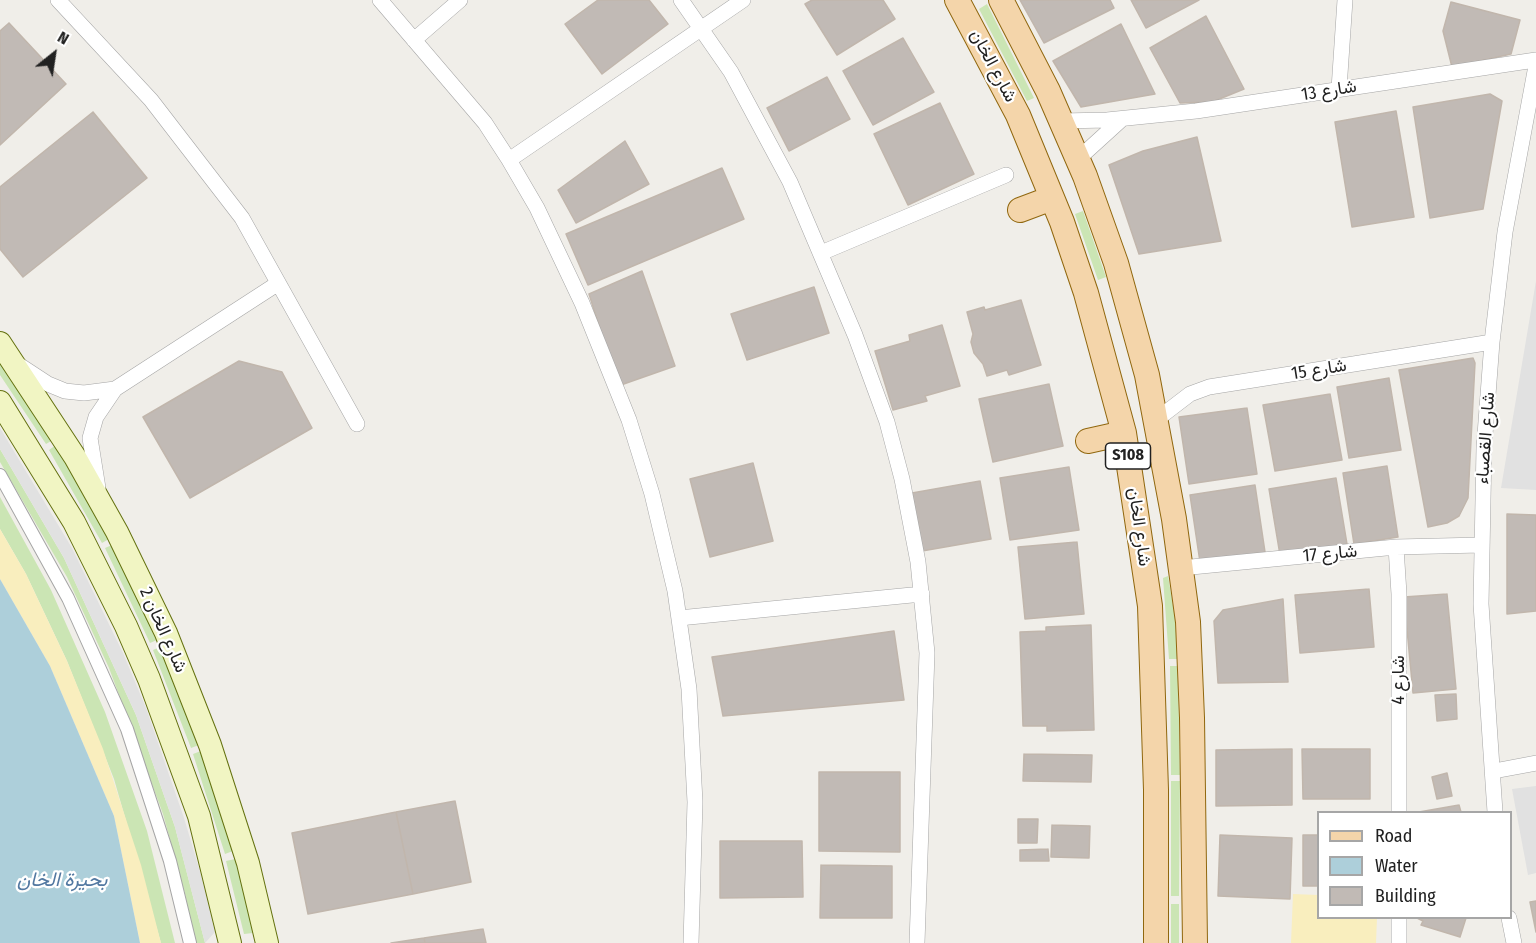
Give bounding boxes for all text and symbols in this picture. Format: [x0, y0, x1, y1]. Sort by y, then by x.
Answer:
north arrow [24, 24, 84, 84]
street label: شارع الخان [965, 26, 1021, 106]
text: N [54, 27, 72, 49]
street label: شارع 13 [1300, 76, 1358, 106]
street label: شارع 15 [1290, 355, 1348, 385]
street label: شارع القصباء [1472, 391, 1500, 485]
road number: S108 [1106, 443, 1150, 469]
street label: شارع الخان [1123, 486, 1155, 568]
street label: شارع 17 [1302, 541, 1358, 567]
street label: شارع الخان 2 [135, 584, 191, 676]
street label: شارع 4 [1388, 655, 1410, 705]
legend [1317, 811, 1512, 919]
text: Road [1375, 825, 1412, 847]
text: Water [1375, 855, 1418, 877]
water label: بحيرة الخان [17, 868, 107, 892]
text: Building [1375, 885, 1436, 907]

